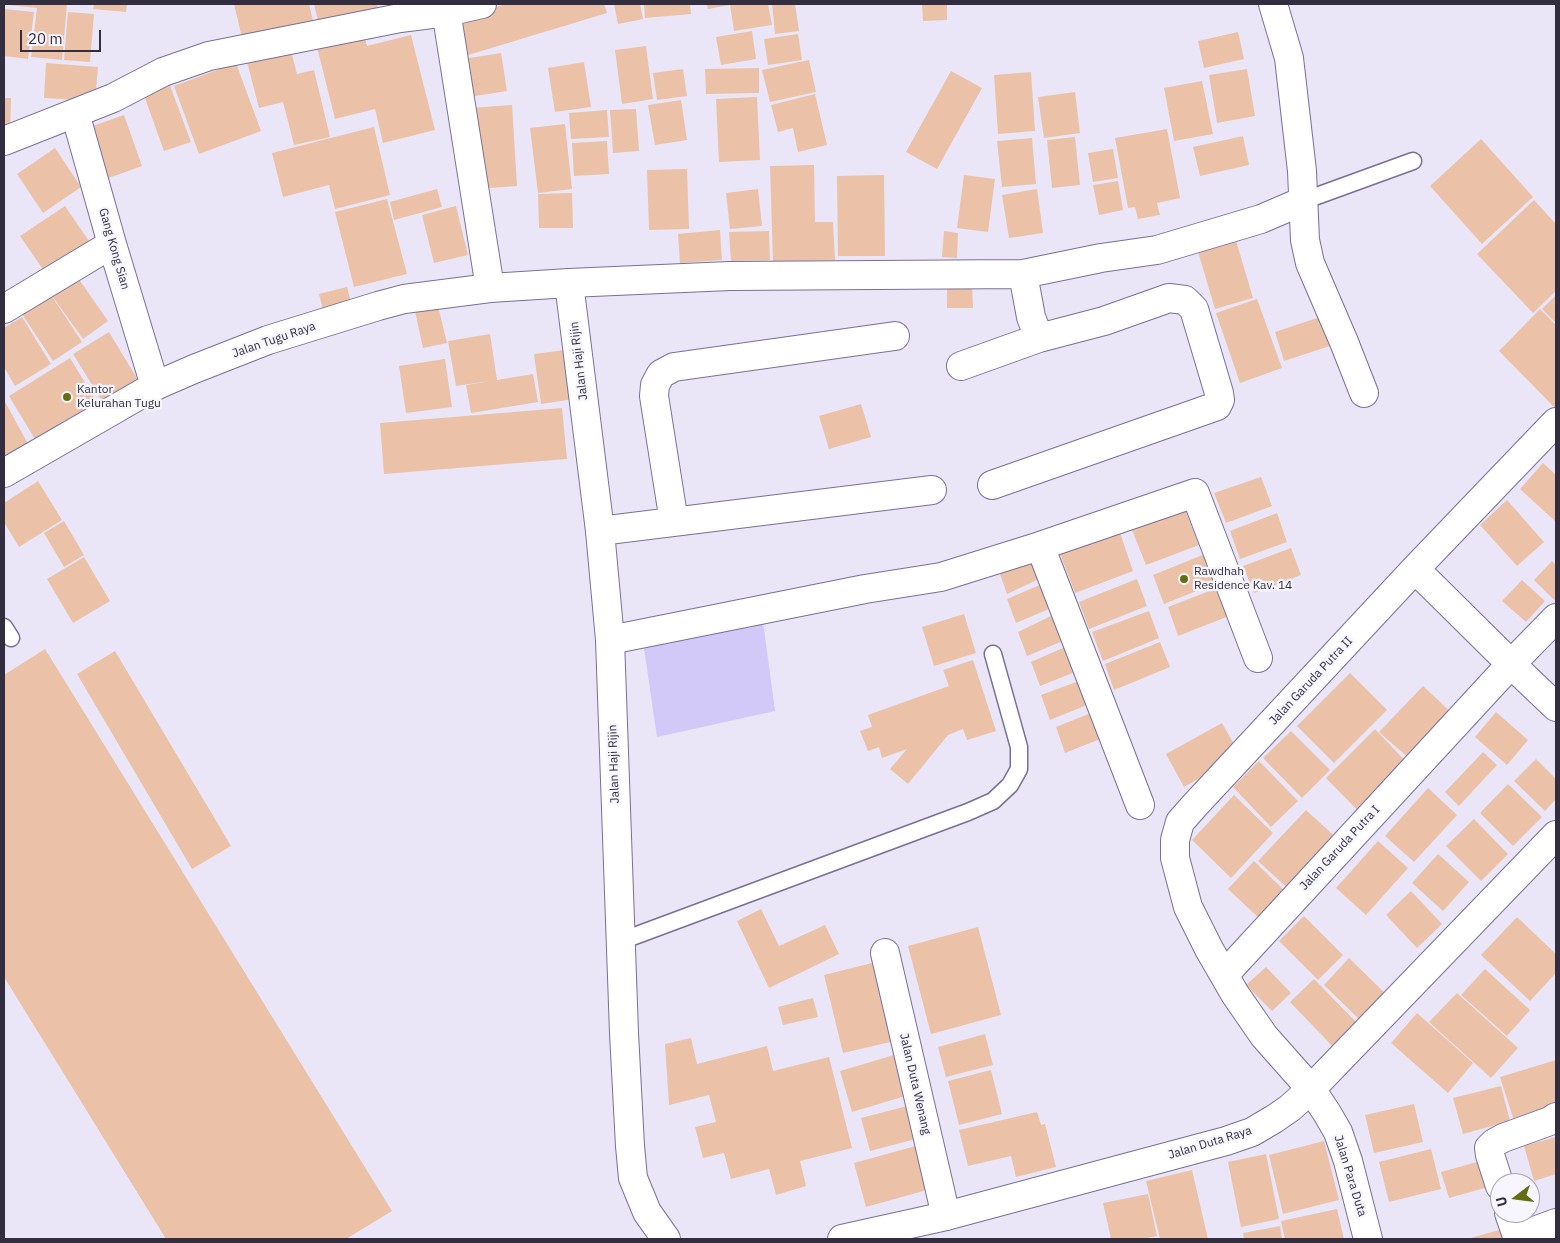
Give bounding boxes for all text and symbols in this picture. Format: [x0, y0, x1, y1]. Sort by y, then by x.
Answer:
scale bar [22, 20, 104, 52]
text: 20 m [28, 29, 63, 48]
street label: Gang Kong Sian [96, 207, 132, 291]
street label: Jalan Tugu Raya [231, 319, 317, 361]
street label: Jalan Haji Rijin [567, 321, 591, 401]
place label: Kantor Kelurahan Tugu [77, 383, 161, 411]
marker: Kantor Kelurahan Tugu [61, 391, 73, 403]
place label: Rawdhah Residence Kav. 14 [1194, 565, 1292, 593]
marker: Rawdhah Residence Kav. 14 [1178, 573, 1190, 585]
street label: Jalan Garuda Putra II [1266, 634, 1356, 728]
street label: Jalan Haji Rijin [605, 724, 623, 804]
street label: Jalan Garuda Putra I [1297, 803, 1383, 893]
street label: Jalan Duta Wenang [896, 1032, 934, 1136]
street label: Jalan Duta Raya [1167, 1123, 1253, 1163]
street label: Jalan Para Duta [1331, 1133, 1369, 1219]
north arrow [1490, 1173, 1540, 1223]
text: U [1492, 1195, 1511, 1209]

